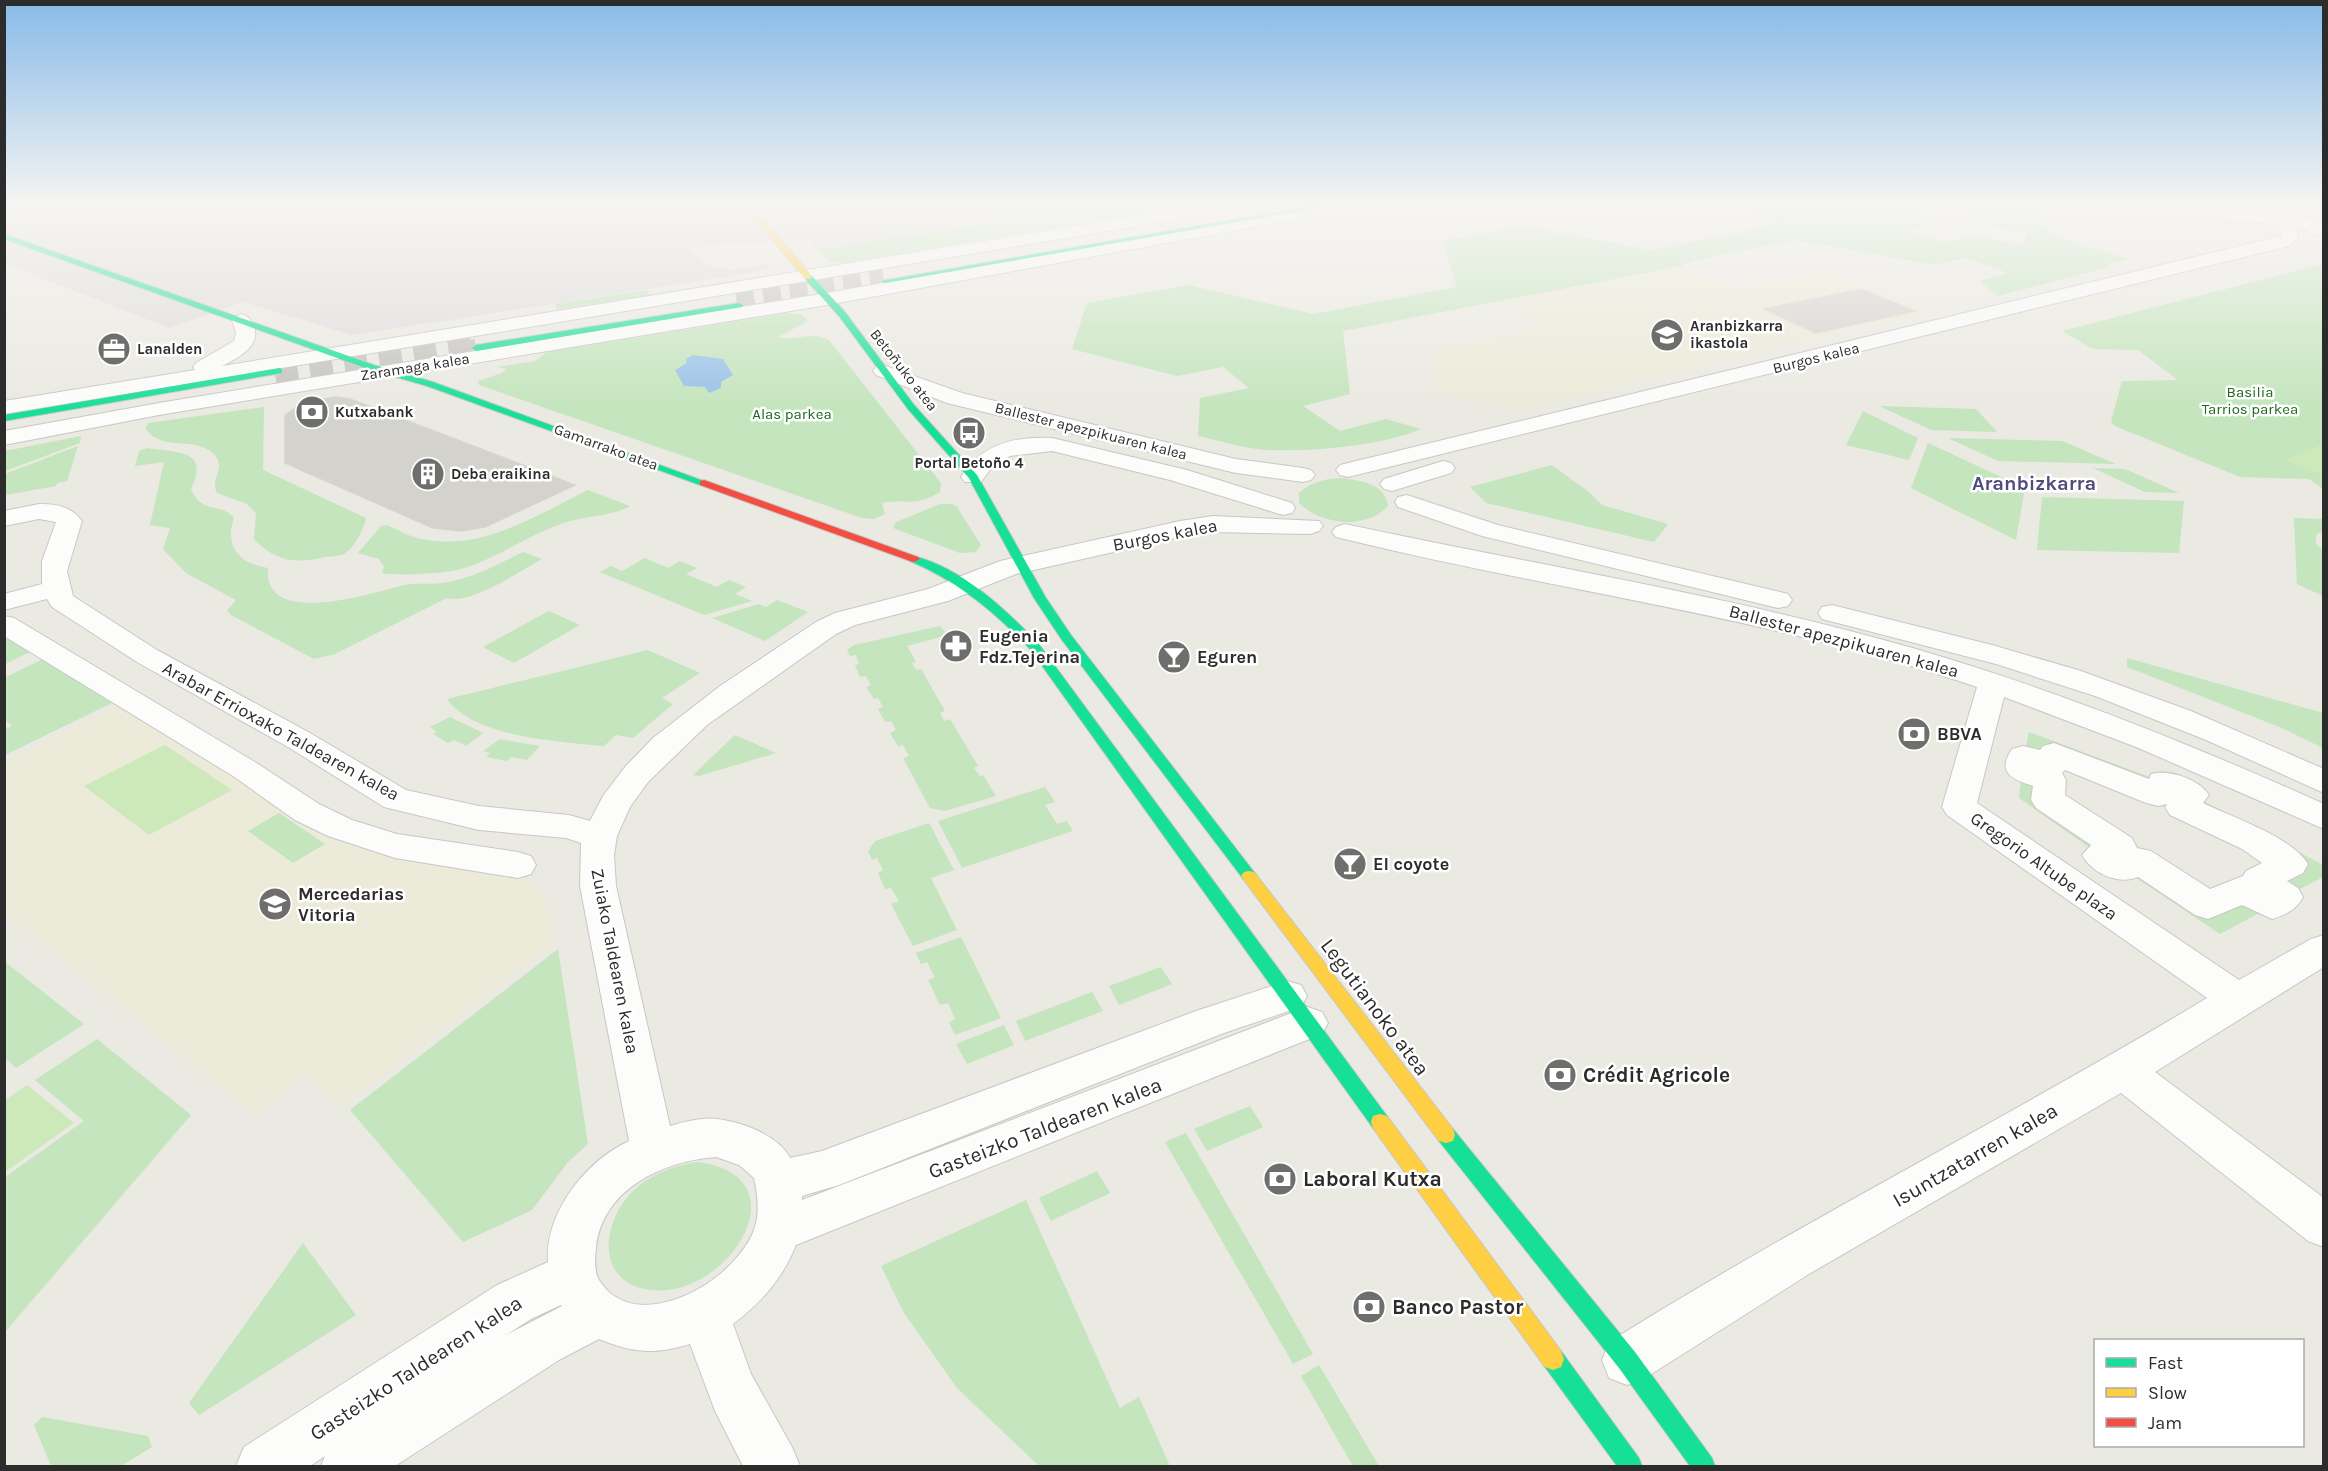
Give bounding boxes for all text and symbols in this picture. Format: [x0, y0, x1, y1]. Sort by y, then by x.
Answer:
school or university icon: Aranbizkarra ikastola [1649, 317, 1685, 353]
place label: Aranbizkarra ikastola [1690, 317, 1783, 352]
street label: Betoñuko atea [866, 325, 942, 415]
office icon: Lanalden [96, 331, 132, 367]
street label: Burgos kalea [1771, 339, 1861, 377]
place label: Lanalden [137, 340, 202, 358]
street label: Zaramaga kalea [359, 349, 471, 385]
park label: Basilia Tarrios parkea [2202, 383, 2298, 418]
bank icon: Kutxabank [294, 394, 330, 430]
street label: Ballester apezpikuaren kalea [993, 398, 1189, 464]
place label: Kutxabank [335, 403, 414, 421]
park label: Alas parkea [752, 405, 832, 423]
bus stop icon: Portal Betoño 4 [951, 415, 987, 451]
street label: Gamarrako atea [552, 420, 660, 474]
place label: Portal Betoño 4 [915, 454, 1023, 472]
building icon: Deba eraikina [410, 456, 446, 492]
place label: Deba eraikina [451, 465, 550, 483]
district label: Aranbizkarra [1972, 472, 2096, 495]
street label: Burgos kalea [1111, 514, 1219, 556]
street label: Ballester apezpikuaren kalea [1727, 600, 1961, 682]
place label: Eugenia Fdz.Tejerina [979, 625, 1080, 668]
pharmacy icon: Eugenia Fdz.Tejerina [938, 628, 974, 664]
bar icon: Eguren [1156, 639, 1192, 675]
place label: Eguren [1197, 646, 1257, 668]
street label: Arabar Errioxako Taldearen kalea [159, 657, 403, 805]
bank icon: BBVA [1896, 716, 1932, 752]
place label: BBVA [1937, 723, 1982, 745]
street label: Gregorio Altube plaza [1966, 807, 2122, 925]
bar icon: El coyote [1332, 846, 1368, 882]
place label: El coyote [1373, 853, 1449, 875]
street label: Zuiako Taldearen kalea [586, 866, 644, 1056]
place label: Mercedarias Vitoria [298, 883, 404, 926]
school or university icon: Mercedarias Vitoria [257, 886, 293, 922]
street label: Legutianoko atea [1316, 934, 1434, 1080]
bank icon: Crédit Agricole [1542, 1057, 1578, 1093]
place label: Crédit Agricole [1583, 1063, 1730, 1087]
street label: Gasteizko Taldearen kalea [925, 1072, 1165, 1184]
street label: Isuntzatarren kalea [1888, 1098, 2062, 1212]
bank icon: Laboral Kutxa [1262, 1161, 1298, 1197]
place label: Laboral Kutxa [1303, 1167, 1442, 1191]
bank icon: Banco Pastor [1351, 1289, 1387, 1325]
street label: Gasteizko Taldearen kalea [306, 1290, 526, 1446]
place label: Banco Pastor [1392, 1295, 1524, 1319]
legend [2094, 1339, 2304, 1447]
text: Fast [2148, 1352, 2183, 1374]
text: Slow [2148, 1382, 2187, 1404]
text: Jam [2148, 1412, 2182, 1434]

